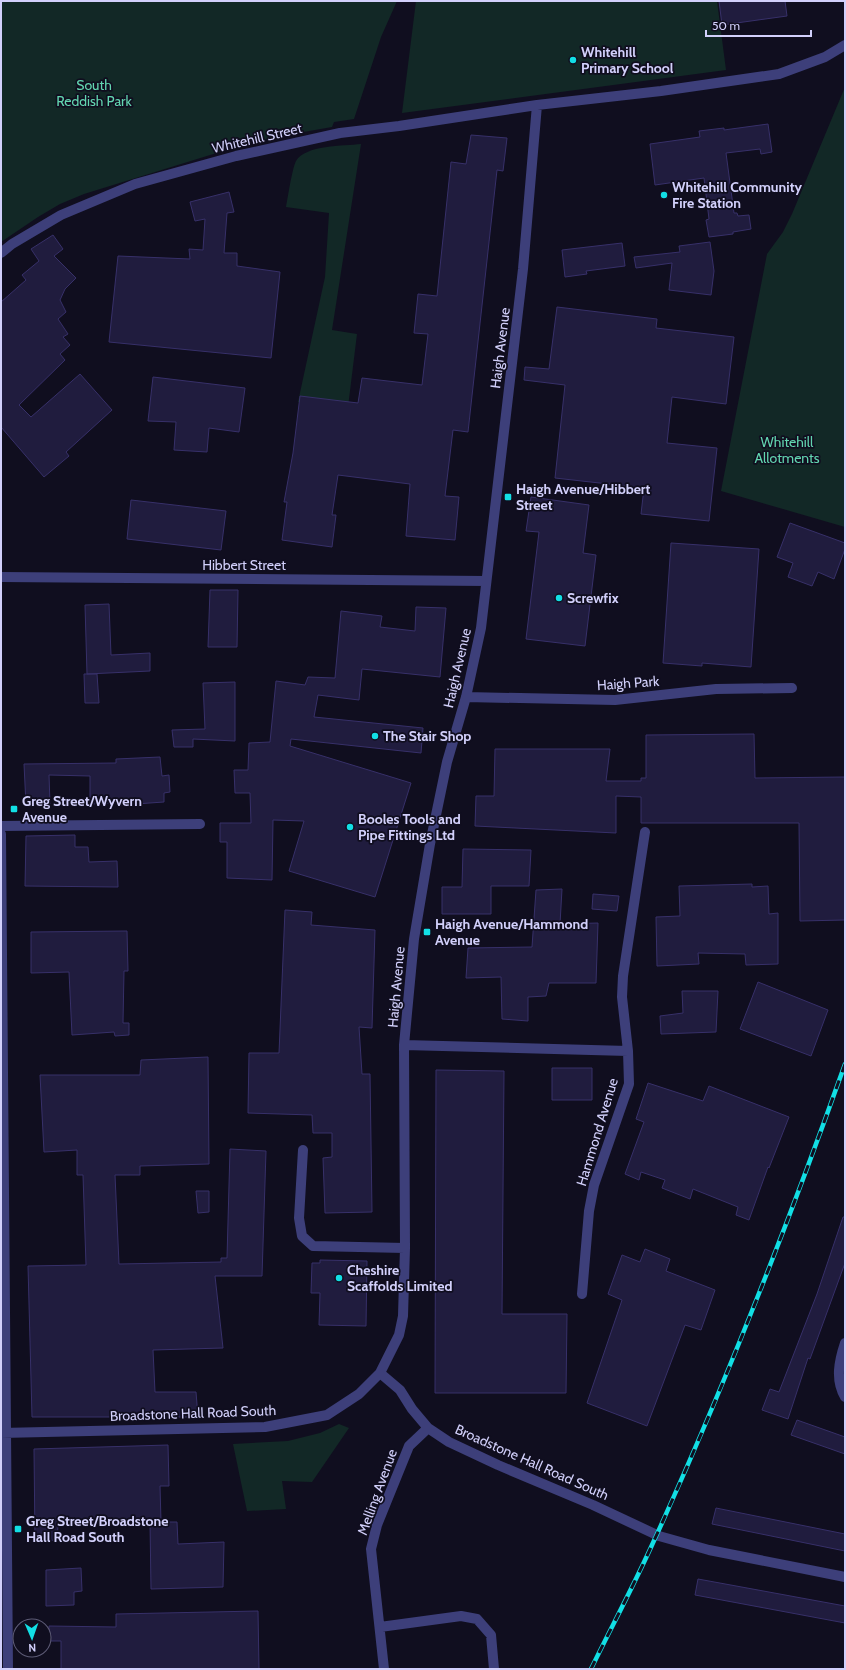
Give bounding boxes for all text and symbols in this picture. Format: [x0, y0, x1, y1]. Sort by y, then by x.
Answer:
scale bar [706, 12, 811, 38]
text: 50 m [712, 18, 740, 33]
place label: Whitehill Primary School [581, 43, 674, 77]
marker: Whitehill Primary School [568, 55, 578, 65]
park label: South Reddish Park [56, 76, 133, 110]
street label: Whitehill Street [210, 119, 304, 157]
place label: Whitehill Community Fire Station [672, 178, 802, 212]
marker: Whitehill Community Fire Station [659, 190, 669, 200]
street label: Haigh Avenue [486, 306, 514, 390]
park label: Whitehill Allotments [754, 433, 820, 467]
place label: Haigh Avenue/Hibbert Street [516, 480, 650, 514]
marker: Haigh Avenue/Hibbert Street [503, 492, 513, 502]
street label: Hibbert Street [202, 556, 286, 574]
place label: Screwfix [567, 589, 619, 607]
marker: Screwfix [554, 593, 564, 603]
street label: Haigh Avenue [439, 626, 475, 710]
street label: Haigh Park [596, 672, 660, 694]
place label: The Stair Shop [383, 727, 471, 745]
marker: The Stair Shop [370, 731, 380, 741]
place label: Greg Street/Wyvern Avenue [22, 792, 142, 826]
marker: Greg Street/Wyvern Avenue [9, 804, 19, 814]
place label: Booles Tools and Pipe Fittings Ltd [358, 810, 461, 844]
marker: Booles Tools and Pipe Fittings Ltd [345, 822, 355, 832]
place label: Haigh Avenue/Hammond Avenue [435, 915, 588, 949]
marker: Haigh Avenue/Hammond Avenue [422, 927, 432, 937]
street label: Haigh Avenue [383, 946, 409, 1028]
street label: Hammond Avenue [572, 1076, 622, 1188]
place label: Cheshire Scaffolds Limited [347, 1261, 452, 1295]
marker: Cheshire Scaffolds Limited [334, 1273, 344, 1283]
street label: Broadstone Hall Road South [110, 1401, 276, 1425]
street label: Broadstone Hall Road South [452, 1420, 612, 1504]
street label: Melling Avenue [353, 1446, 401, 1538]
place label: Greg Street/Broadstone Hall Road South [26, 1512, 168, 1546]
marker: Greg Street/Broadstone Hall Road South [13, 1524, 23, 1534]
north arrow [12, 1618, 52, 1658]
text: N [28, 1641, 36, 1655]

